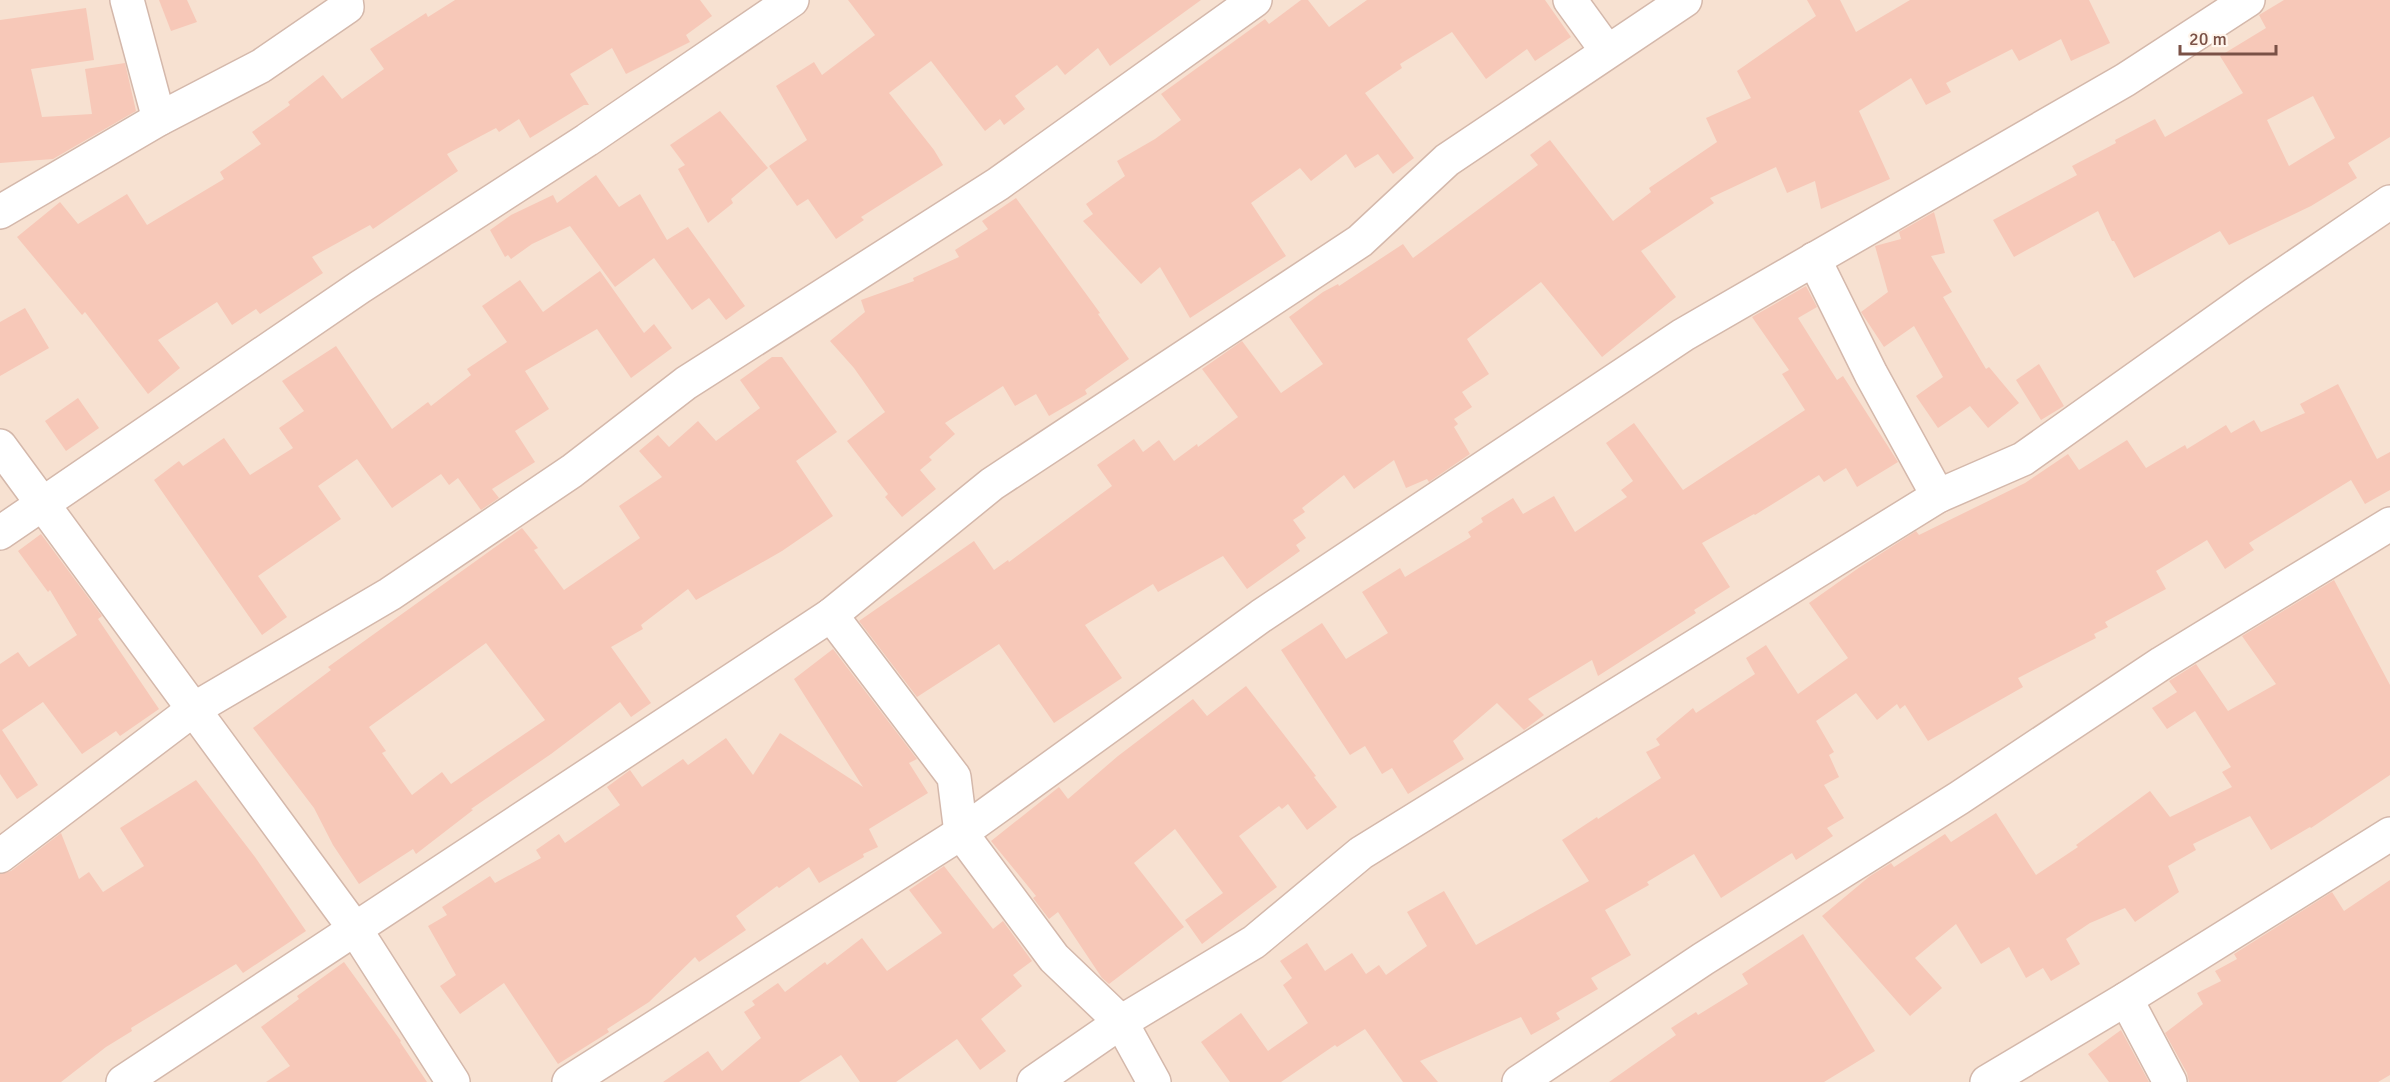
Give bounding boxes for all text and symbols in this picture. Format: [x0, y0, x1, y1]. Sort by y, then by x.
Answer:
scale bar [2180, 18, 2276, 56]
text: 20 m [2189, 28, 2227, 50]

